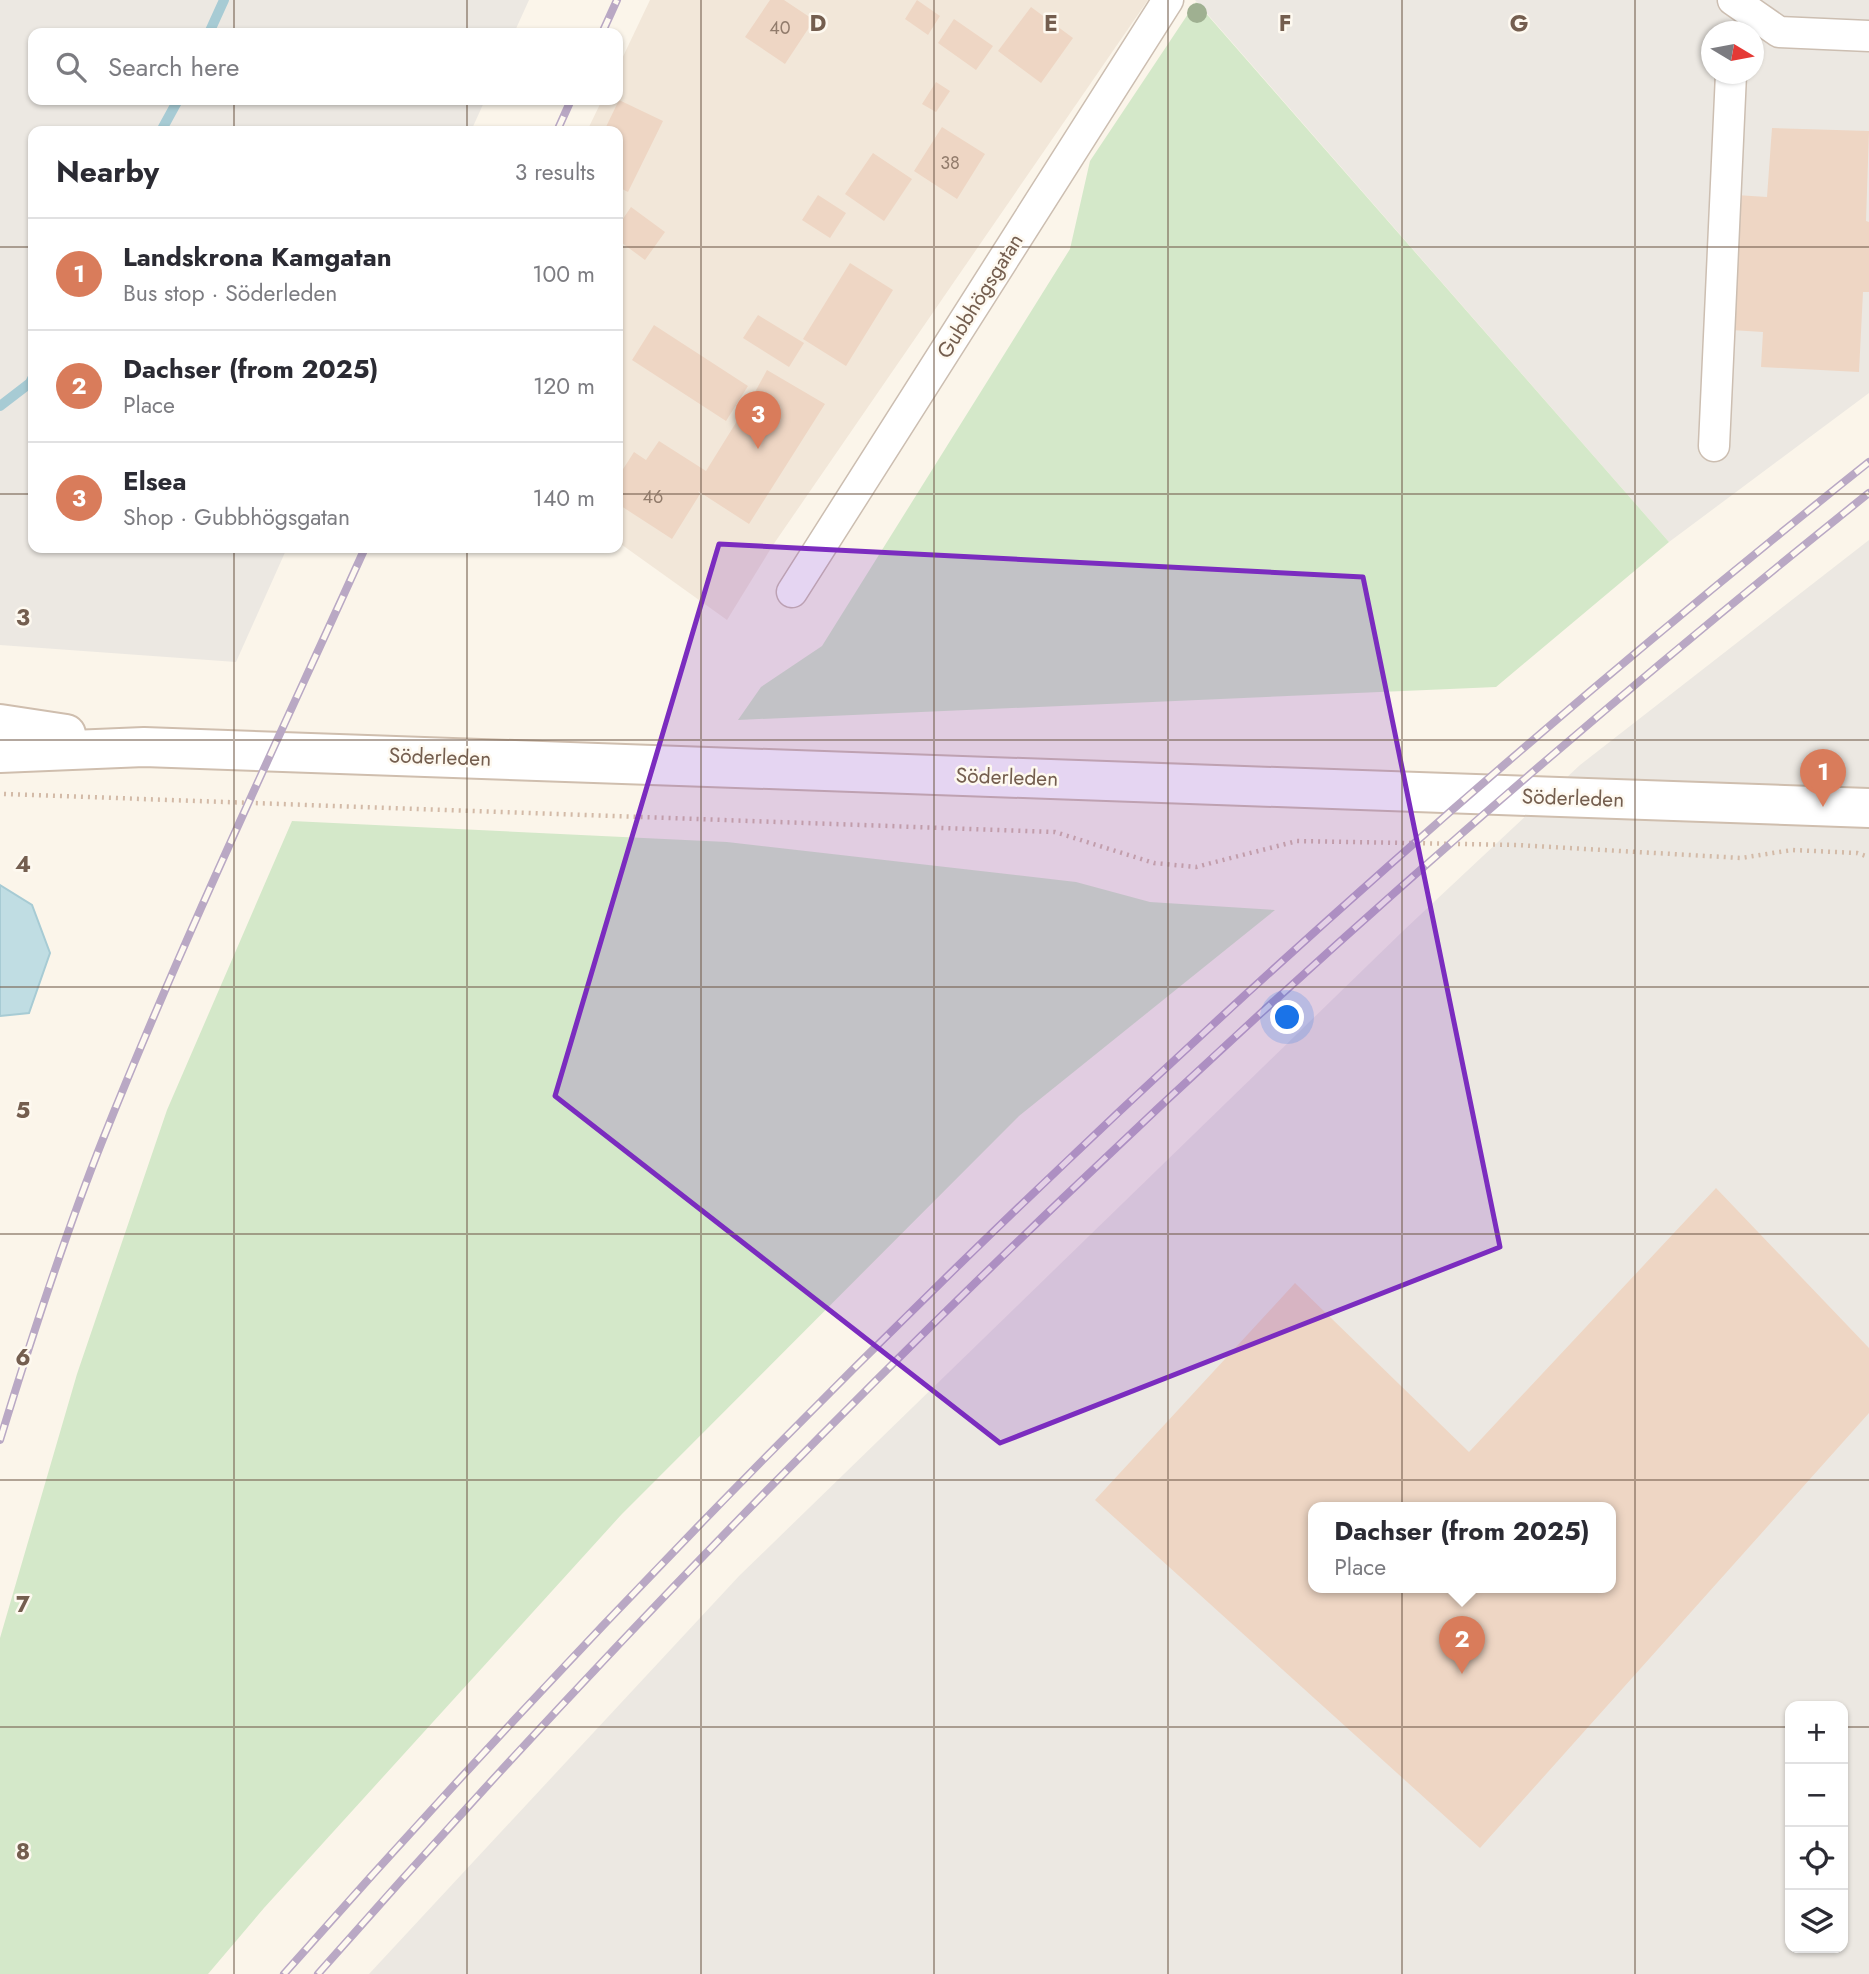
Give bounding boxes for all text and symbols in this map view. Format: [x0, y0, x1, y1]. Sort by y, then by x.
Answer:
text: D [810, 6, 827, 40]
text: E [1044, 6, 1058, 40]
text: F [1279, 6, 1291, 40]
text: G [1510, 6, 1528, 40]
house number: 40 [769, 15, 791, 41]
north arrow [1701, 21, 1764, 84]
search box [28, 28, 623, 105]
icon: search [52, 48, 90, 86]
text: Search here [108, 48, 240, 86]
text: Nearby [56, 150, 159, 193]
house number: 38 [940, 150, 960, 176]
text: 3 results [515, 155, 595, 189]
street label: Gubbhögsgatan [930, 228, 1030, 364]
text: Landskrona Kamgatan [123, 238, 392, 276]
text: 1 [73, 257, 85, 291]
text: 100 m [532, 257, 595, 291]
text: Bus stop · Söderleden [123, 276, 337, 310]
text: Dachser (from 2025) [123, 350, 378, 388]
text: 2 [71, 369, 87, 403]
text: 120 m [533, 369, 595, 403]
text: Place [123, 388, 175, 422]
pin: 3 [735, 391, 781, 449]
text: Elsea [123, 462, 186, 500]
text: 3 [72, 481, 86, 515]
text: 140 m [533, 481, 595, 515]
house number: 46 [643, 484, 663, 510]
text: Shop · Gubbhögsgatan [123, 500, 350, 534]
text: 3 [16, 600, 30, 634]
street label: Söderleden [388, 740, 492, 774]
pin: 1 [1800, 749, 1846, 807]
street label: Söderleden [955, 760, 1059, 794]
street label: Söderleden [1521, 781, 1625, 815]
text: 4 [15, 847, 31, 881]
your location [1270, 1000, 1304, 1034]
text: 5 [16, 1093, 30, 1127]
text: 6 [15, 1340, 31, 1374]
popup [1308, 1502, 1616, 1593]
text: Dachser (from 2025) [1334, 1512, 1590, 1550]
text: Place [1334, 1550, 1386, 1584]
text: 7 [16, 1587, 30, 1621]
pin: 2 [1439, 1616, 1485, 1674]
map controls [1785, 1701, 1848, 1953]
button: + [1785, 1701, 1848, 1764]
button: − [1785, 1764, 1848, 1827]
button: locate [1785, 1827, 1848, 1890]
text: 8 [16, 1834, 30, 1868]
button: layers [1785, 1890, 1848, 1953]

